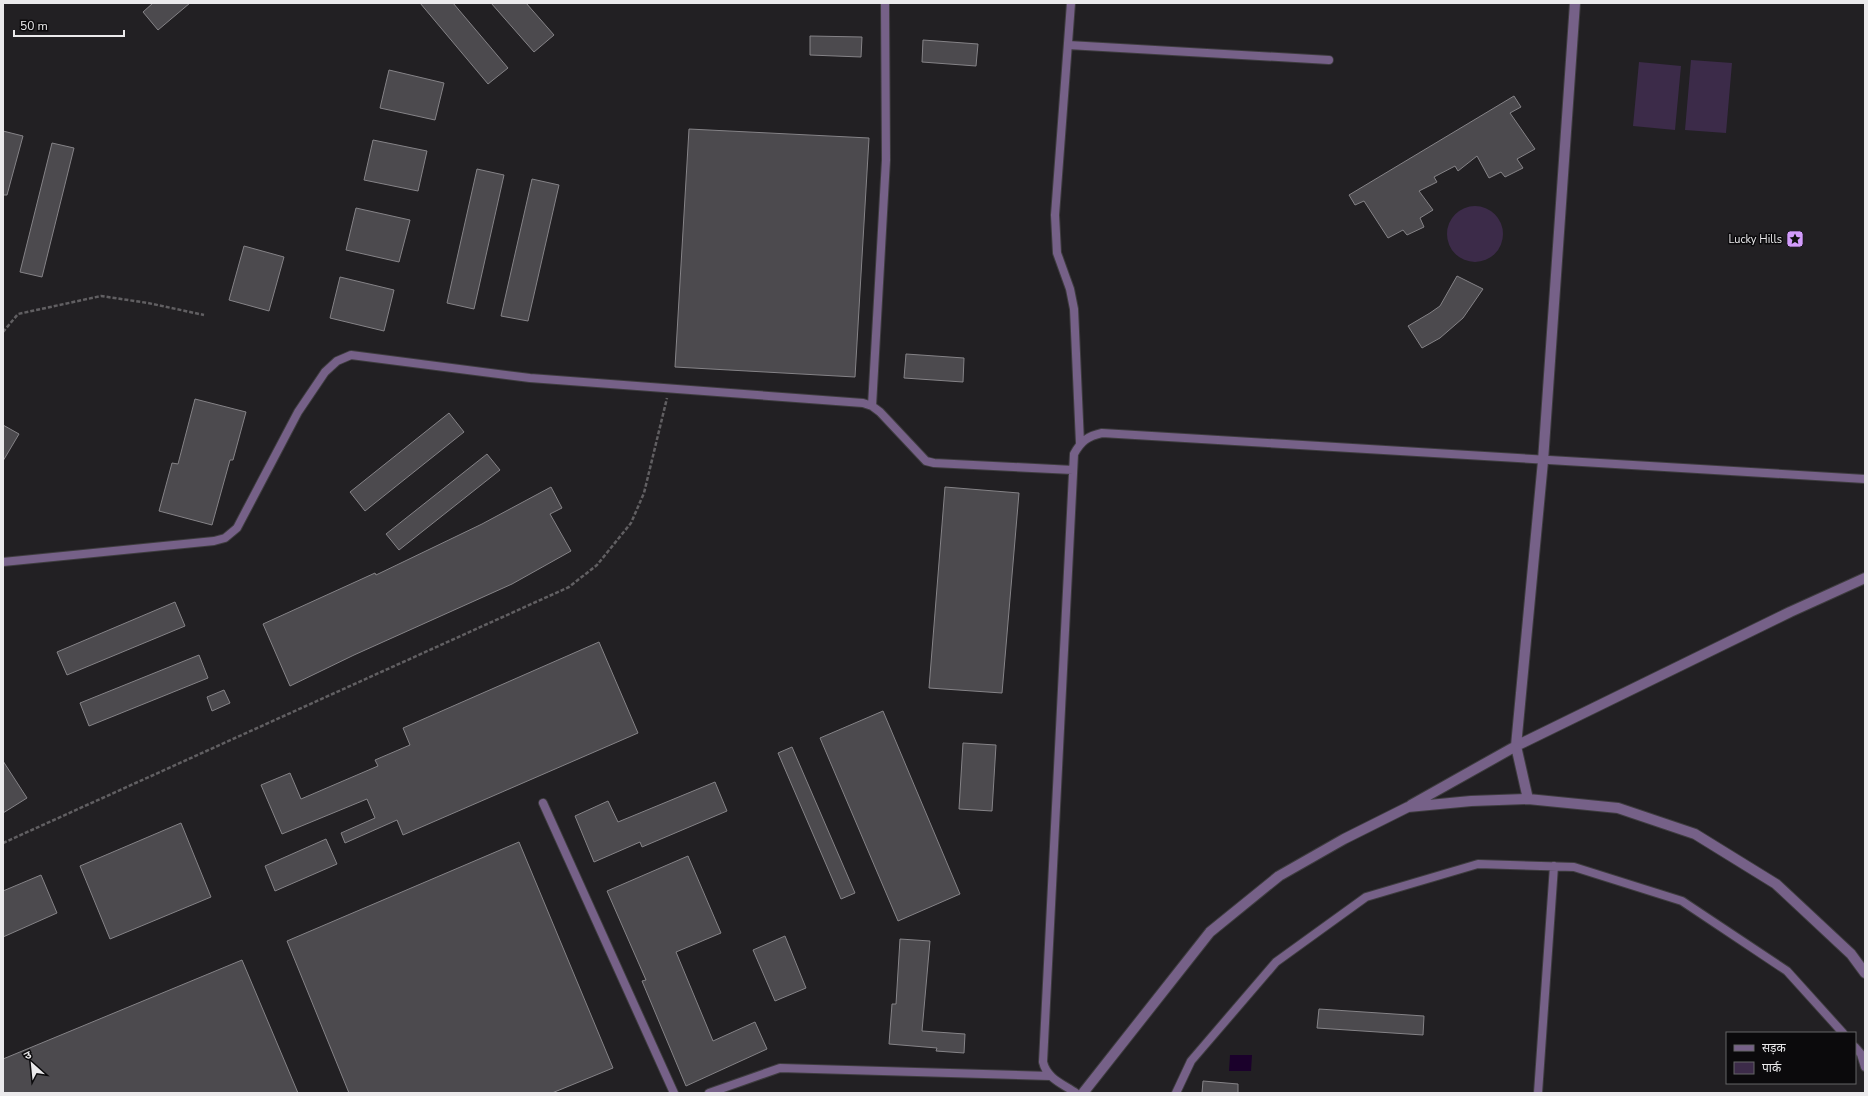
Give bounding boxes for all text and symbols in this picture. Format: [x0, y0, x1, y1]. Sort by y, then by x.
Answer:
scale bar [14, 12, 124, 38]
text: 50 m [20, 18, 48, 34]
place icon: Lucky Hills [1785, 229, 1805, 249]
place label: Lucky Hills [1728, 232, 1782, 247]
legend [1726, 1032, 1856, 1084]
text: सड़क [1762, 1040, 1787, 1056]
north arrow [12, 1044, 52, 1084]
text: उ [21, 1047, 34, 1064]
text: पार्क [1762, 1060, 1782, 1076]

